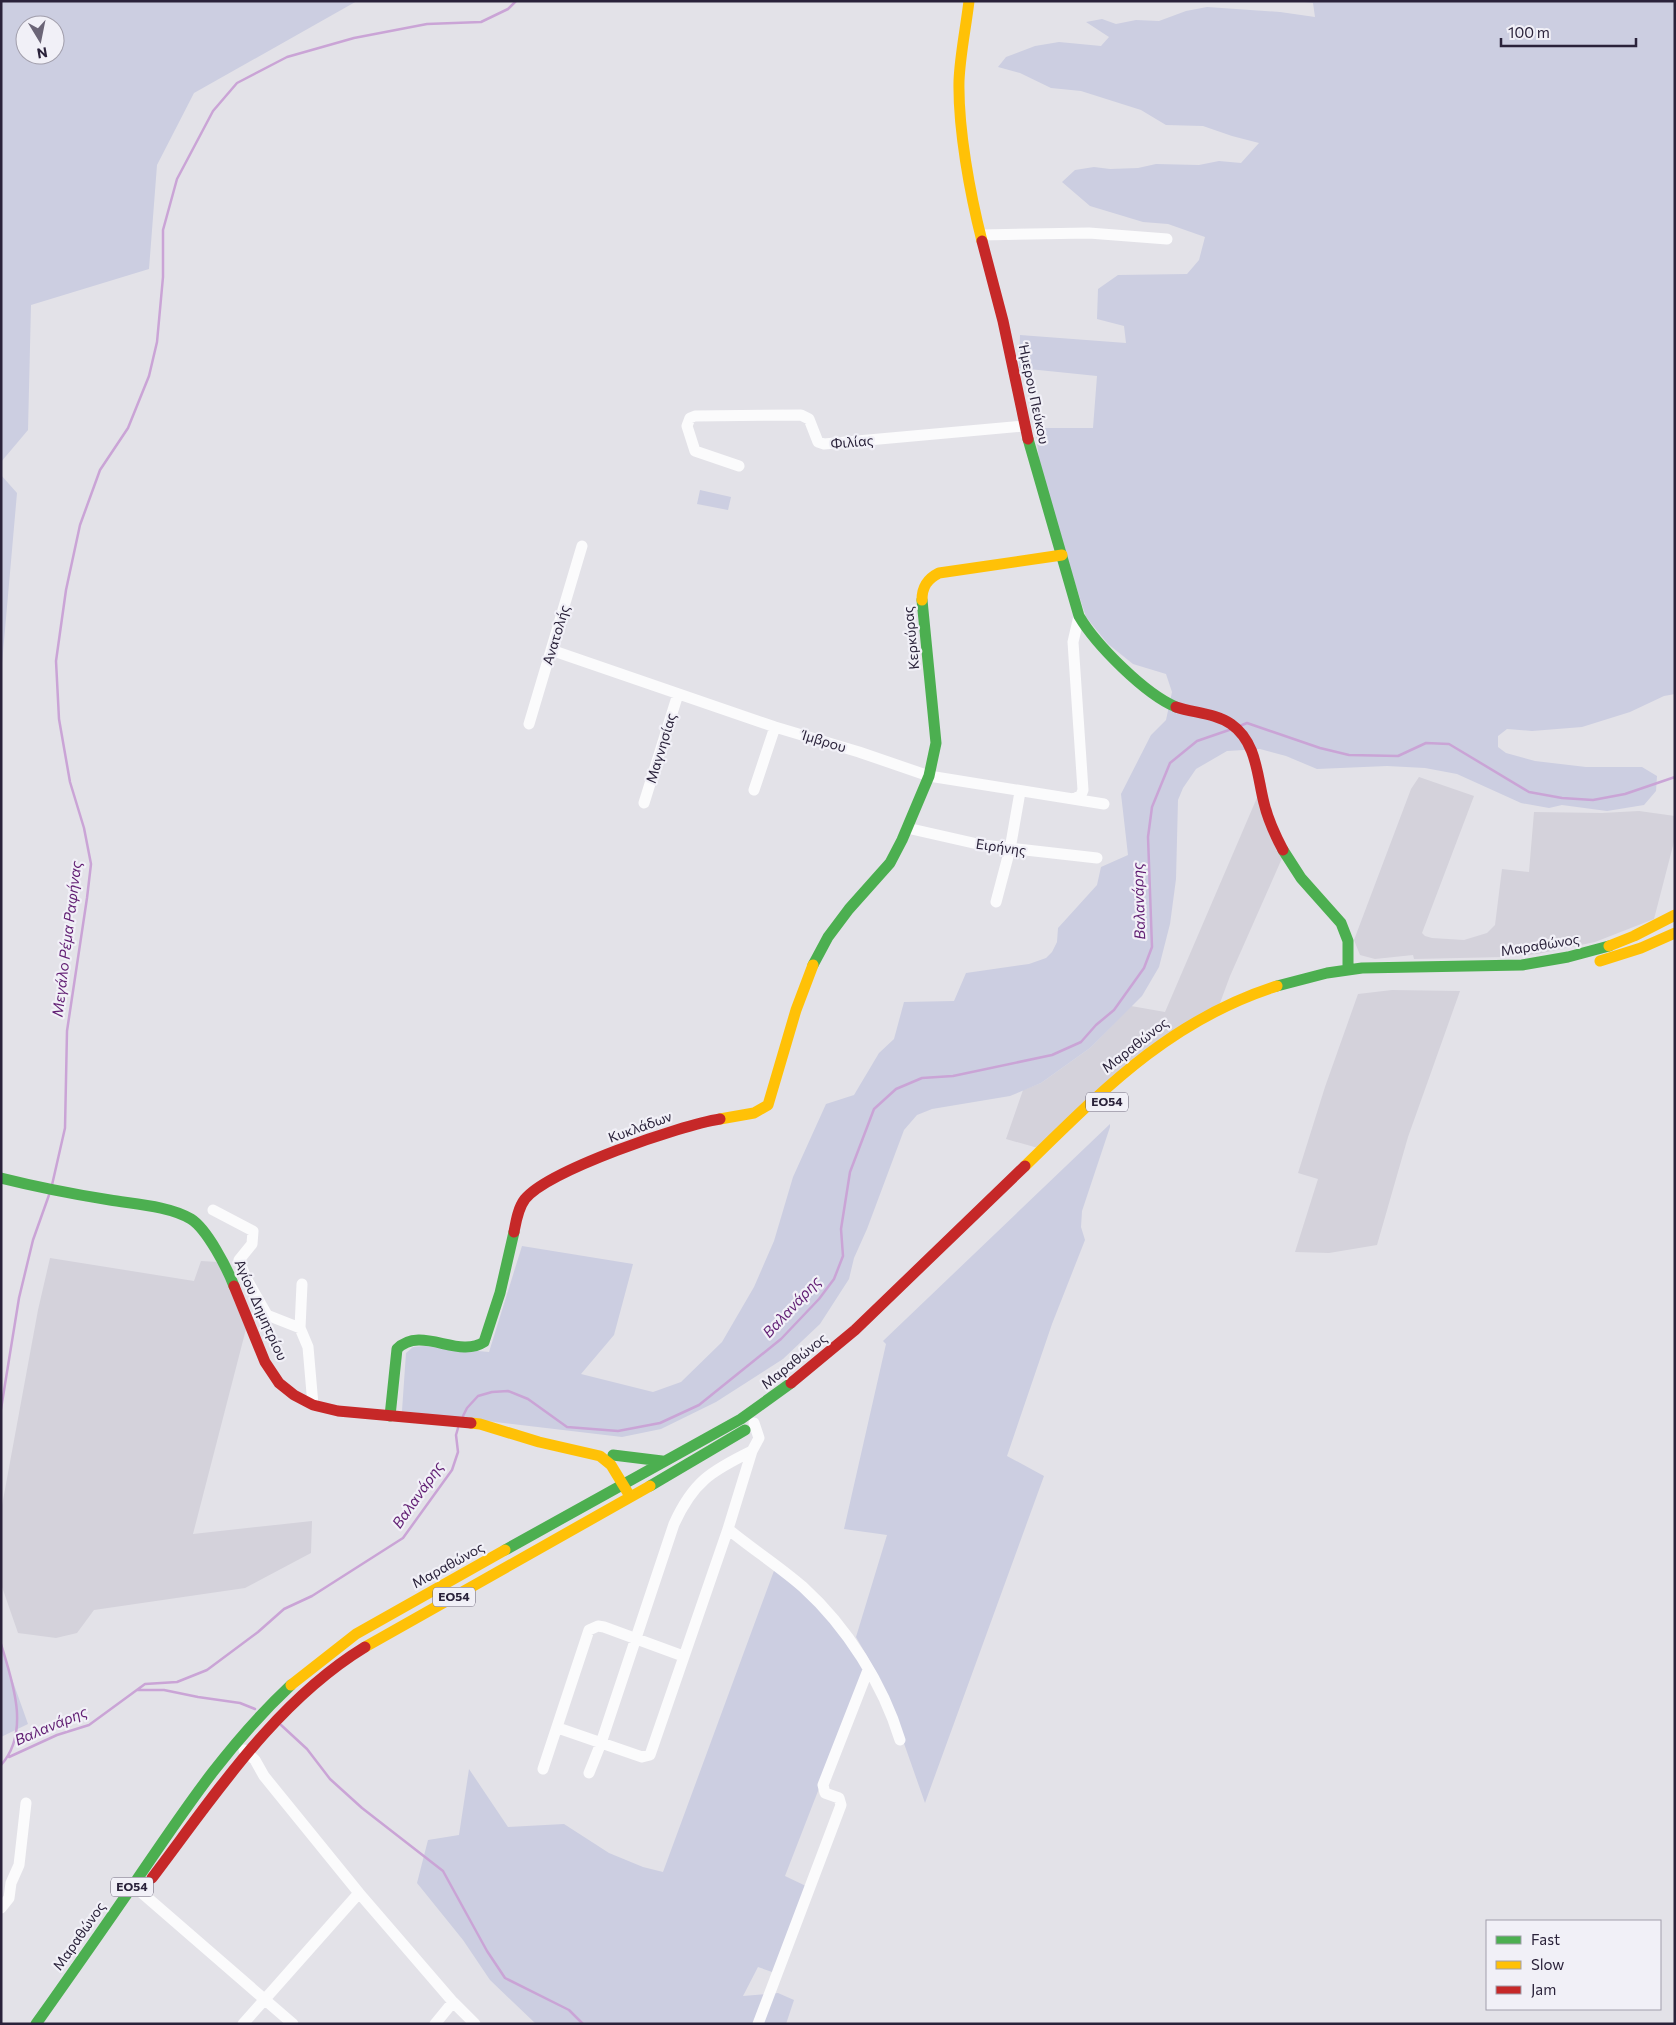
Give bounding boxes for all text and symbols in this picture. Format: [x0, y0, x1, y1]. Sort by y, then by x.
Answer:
north arrow [15, 15, 65, 65]
scale bar [1501, 15, 1636, 47]
text: 100 m [1508, 23, 1550, 41]
text: N [36, 44, 49, 63]
street label: Ήμερου Πεύκου [1015, 340, 1053, 446]
street label: Φιλίας [830, 431, 874, 452]
street label: Ανατολής [538, 603, 573, 667]
street label: Κερκύρας [899, 606, 922, 670]
street label: Μαγνησίας [642, 711, 679, 785]
street label: Ίμβρου [798, 725, 849, 755]
street label: Ειρήνης [975, 835, 1027, 858]
water label: Μεγάλο Ρέμα Ραφήνας [48, 859, 85, 1018]
water label: Βαλανάρης [1128, 862, 1148, 940]
street label: Μαραθώνος [1499, 930, 1581, 959]
street label: Μαραθώνος [1098, 1013, 1171, 1076]
road number: ΕΟ54 [1086, 1092, 1128, 1112]
street label: Κυκλάδων [606, 1107, 674, 1146]
street label: Αγίου Δημητρίου [232, 1257, 291, 1363]
water label: Βαλανάρης [758, 1272, 825, 1341]
street label: Μαραθώνος [757, 1329, 830, 1392]
water label: Βαλανάρης [388, 1457, 447, 1531]
street label: Μαραθώνος [409, 1538, 487, 1591]
road number: ΕΟ54 [433, 1588, 475, 1606]
water label: Βαλανάρης [12, 1701, 90, 1748]
road number: ΕΟ54 [111, 1878, 153, 1896]
street label: Μαραθώνος [49, 1898, 108, 1973]
legend [1486, 1920, 1661, 2010]
text: Fast [1531, 1930, 1560, 1948]
text: Slow [1531, 1955, 1564, 1973]
text: Jam [1531, 1980, 1556, 1998]

